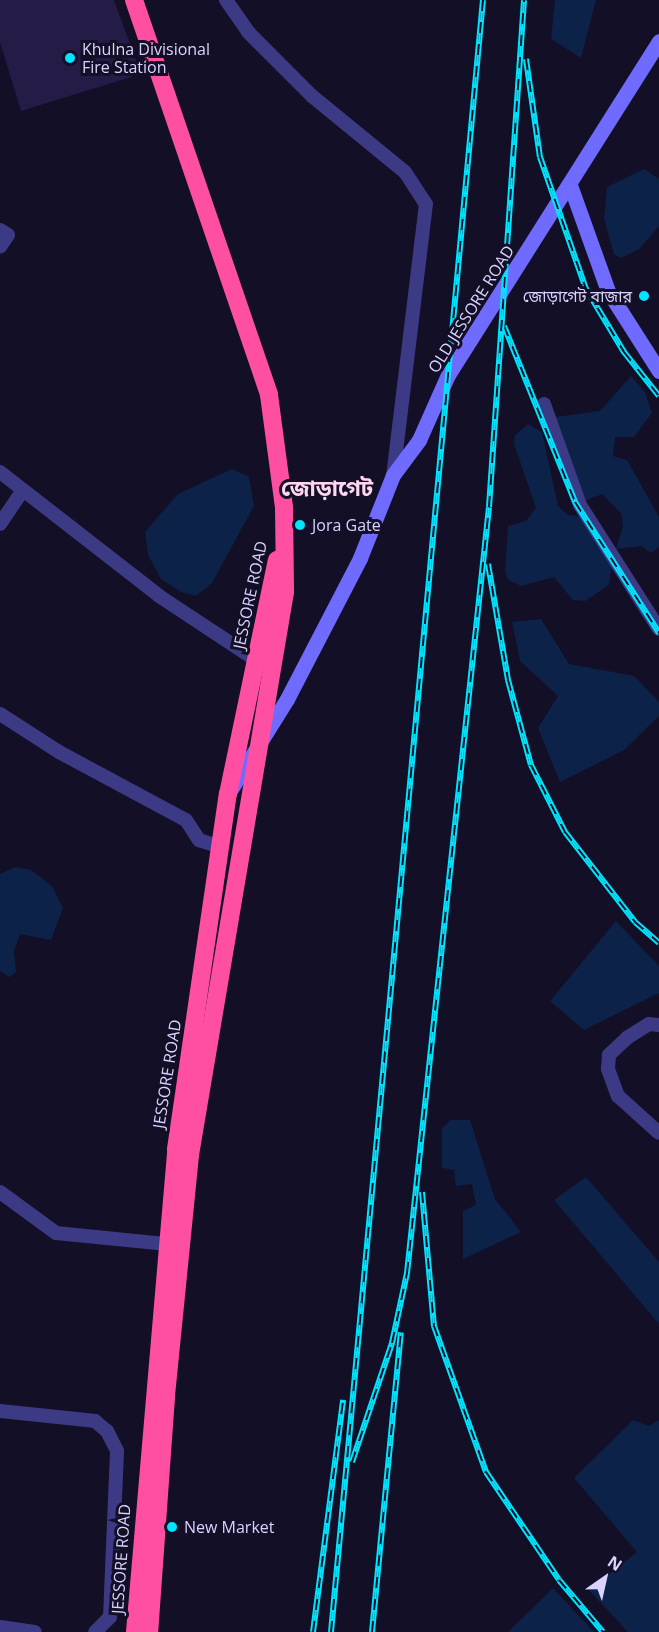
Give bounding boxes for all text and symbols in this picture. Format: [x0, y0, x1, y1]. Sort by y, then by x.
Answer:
place label: Khulna Divisional Fire Station [82, 39, 210, 77]
marker: Khulna Divisional Fire Station [63, 51, 77, 65]
street label: OLD JESSORE ROAD [424, 242, 518, 376]
place label: জোড়াগেট বাজার [523, 286, 632, 306]
marker: জোড়াগেট বাজার [637, 289, 651, 303]
district label: জোড়াগেট [281, 475, 373, 501]
place label: Jora Gate [312, 515, 381, 535]
marker: Jora Gate [293, 518, 307, 532]
street label: JESSORE ROAD [229, 539, 271, 651]
street label: JESSORE ROAD [149, 1018, 185, 1130]
street label: JESSORE ROAD [108, 1503, 134, 1615]
place label: New Market [184, 1517, 274, 1537]
marker: New Market [165, 1520, 179, 1534]
north arrow [575, 1548, 635, 1608]
text: N [604, 1550, 627, 1576]

